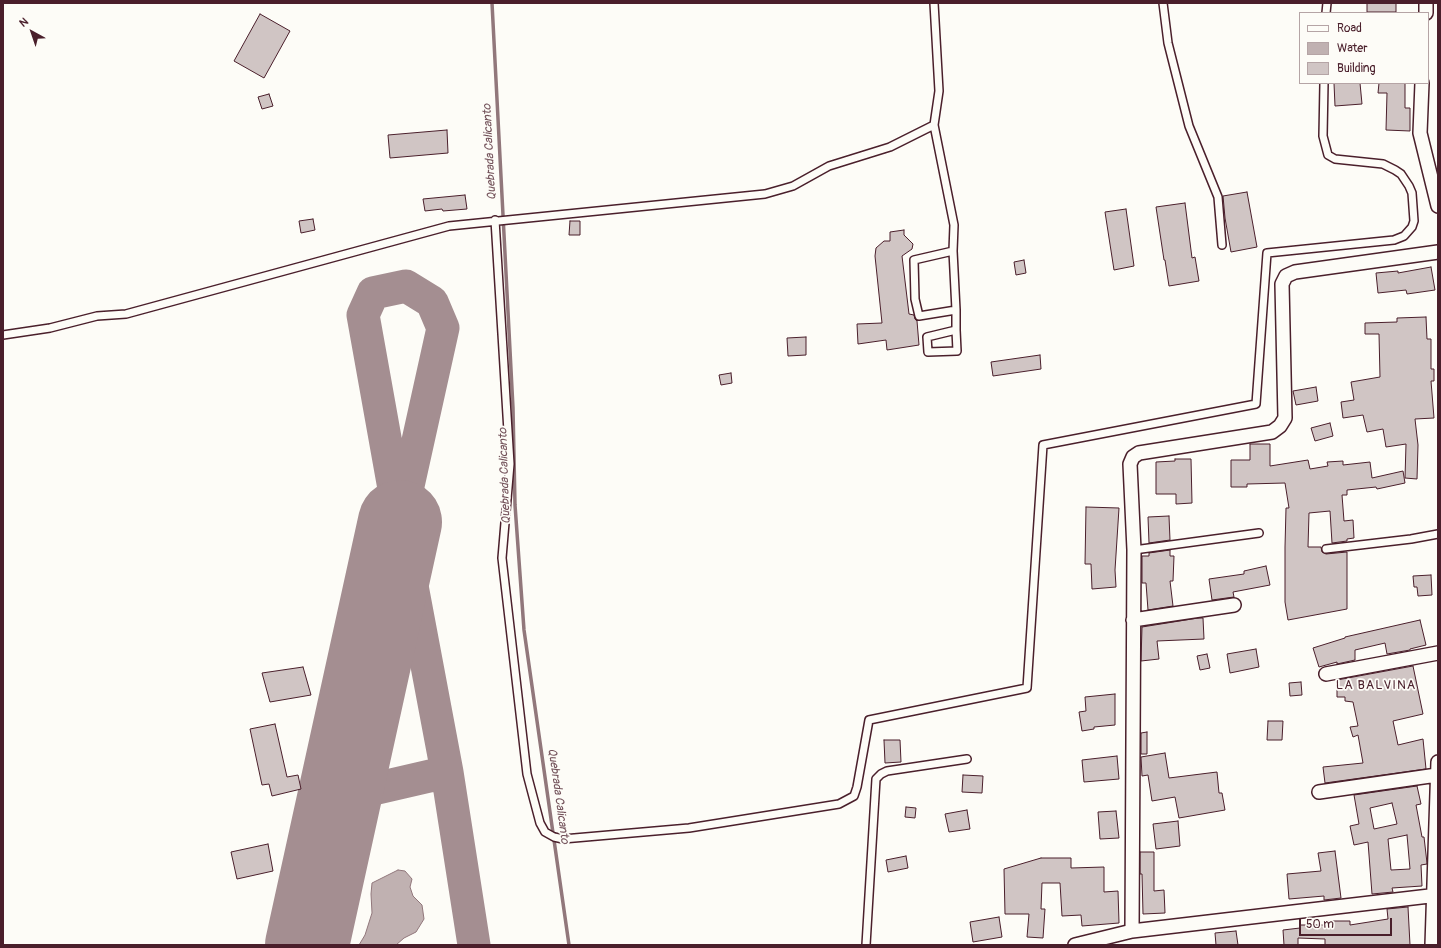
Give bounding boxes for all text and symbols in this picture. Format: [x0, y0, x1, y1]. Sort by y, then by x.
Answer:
north arrow [12, 12, 52, 52]
legend [1299, 12, 1429, 84]
text: N [17, 15, 31, 30]
text: Road [1337, 21, 1362, 36]
text: Water [1337, 41, 1368, 56]
text: Building [1337, 61, 1376, 76]
water label: Quebrada Calicanto [480, 104, 500, 200]
water label: Quebrada Calicanto [496, 428, 514, 524]
district label: LA BALVINA [1336, 678, 1416, 694]
water label: Quebrada Calicanto [544, 747, 572, 845]
scale bar [1301, 910, 1394, 936]
text: 50 m [1306, 917, 1334, 932]

